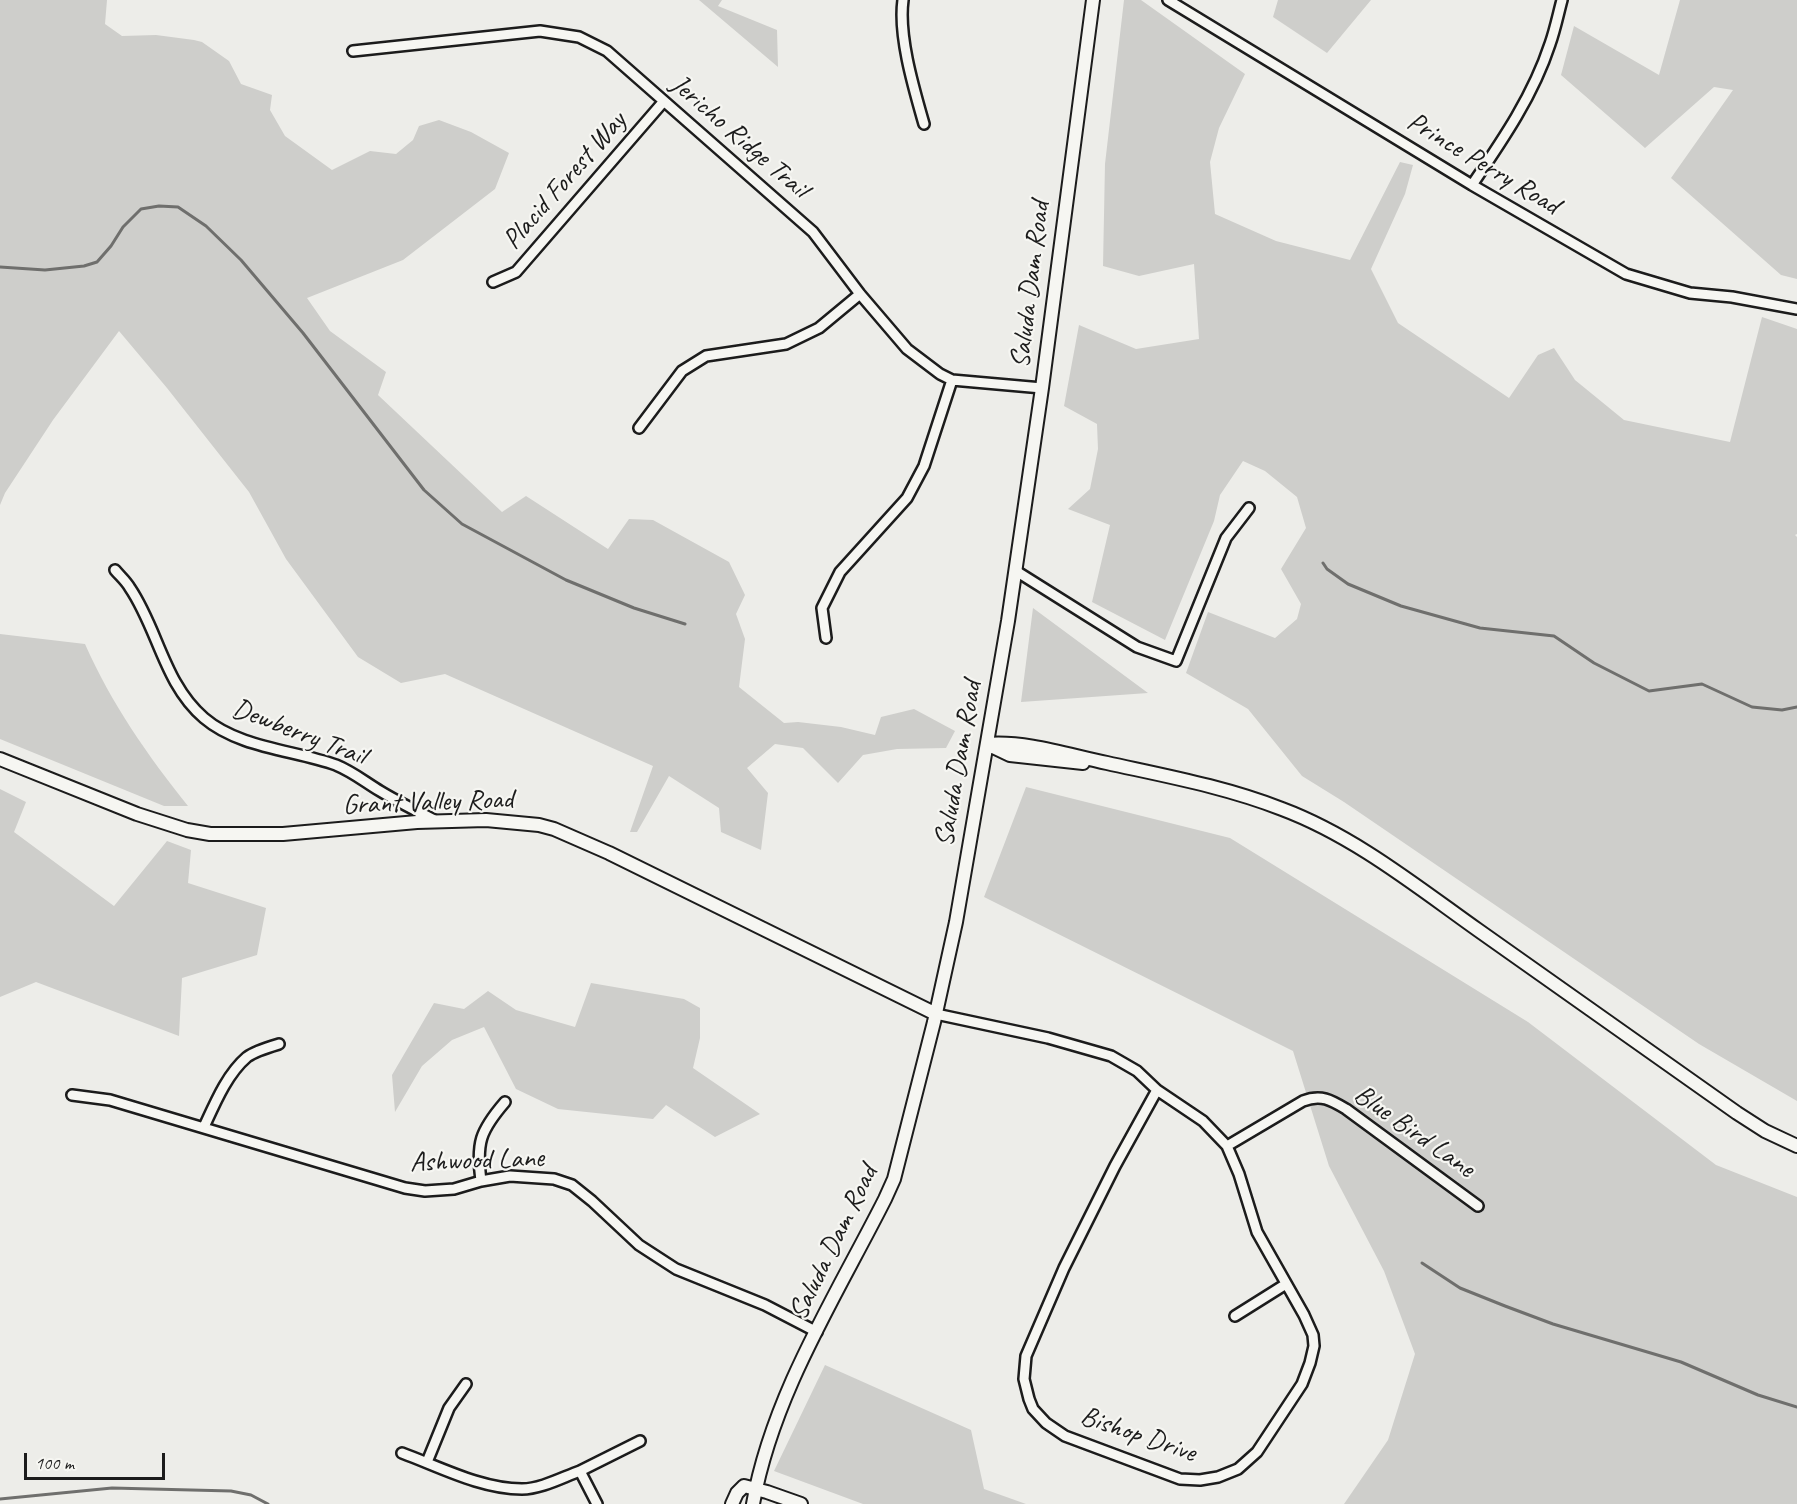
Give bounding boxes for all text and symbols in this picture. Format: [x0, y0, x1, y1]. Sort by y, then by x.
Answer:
street label: Jericho Ridge Trail [663, 68, 815, 206]
street label: Placid Forest Way [496, 105, 634, 257]
street label: Prince Perry Road [1401, 105, 1565, 223]
street label: Saluda Dam Road [1004, 200, 1058, 370]
street label: Saluda Dam Road [928, 679, 990, 849]
street label: Dewberry Trail [227, 692, 371, 774]
street label: Grant Valley Road [342, 783, 514, 823]
street label: Blue Bird Lane [1347, 1078, 1481, 1186]
street label: Ashwood Lane [409, 1142, 545, 1180]
street label: Saluda Dam Road [782, 1160, 886, 1326]
street label: Bishop Drive [1076, 1400, 1200, 1470]
scale bar [27, 1441, 168, 1479]
text: 100 m [35, 1452, 74, 1474]

